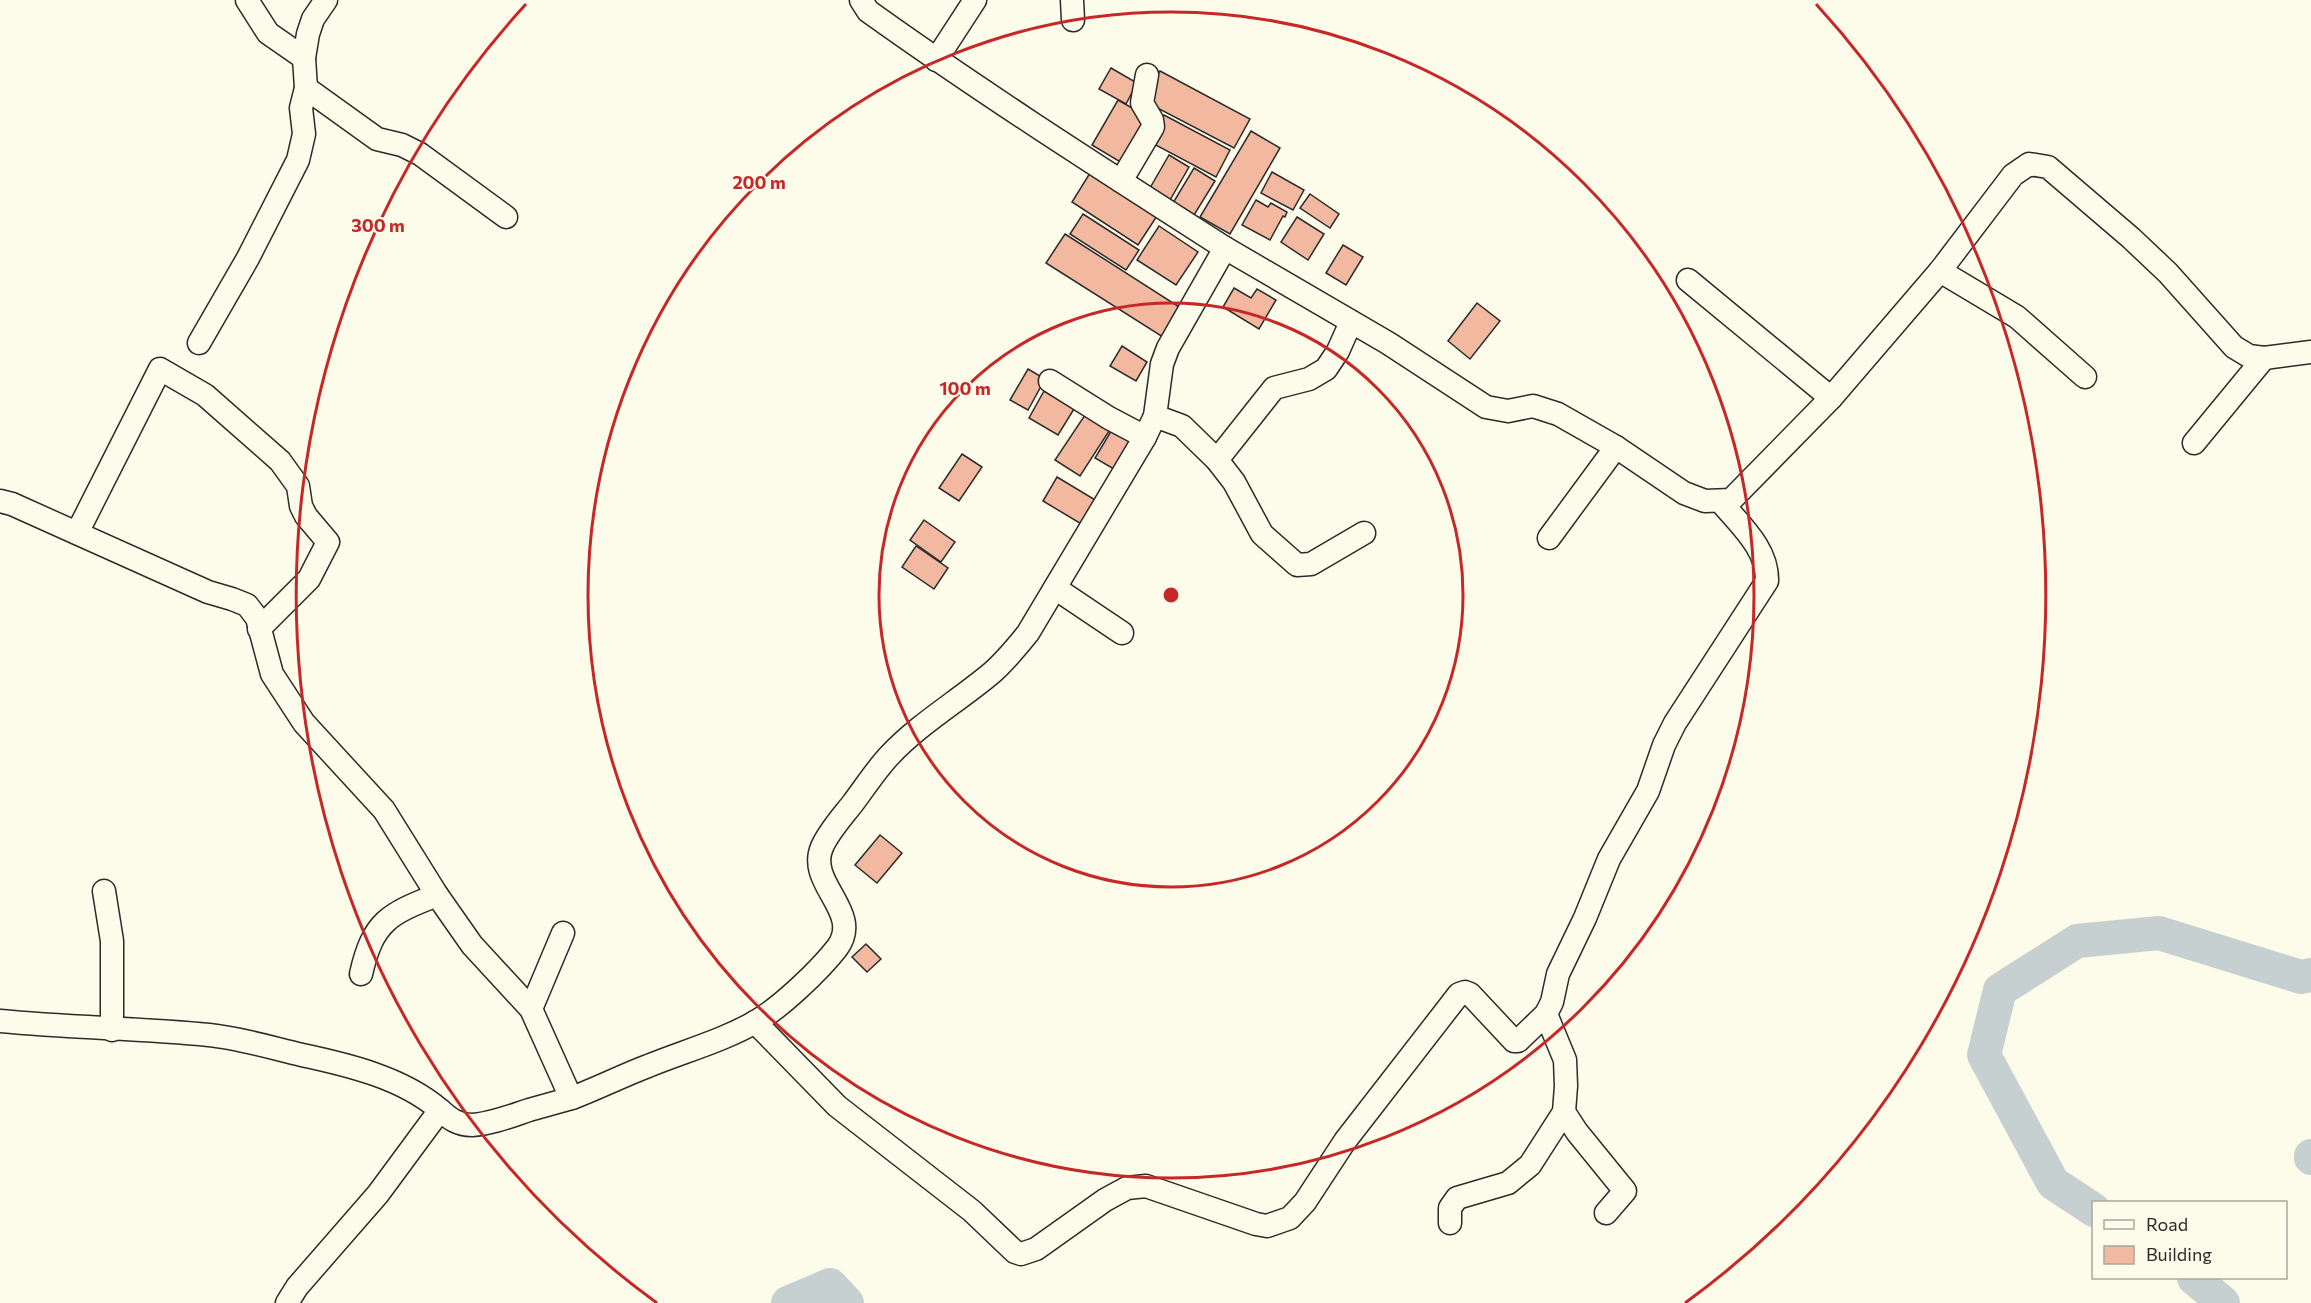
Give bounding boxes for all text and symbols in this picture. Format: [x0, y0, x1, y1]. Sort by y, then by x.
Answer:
text: 200 m [732, 171, 786, 193]
text: 300 m [351, 214, 405, 236]
text: 100 m [939, 377, 991, 399]
centre of rings [1161, 585, 1181, 605]
legend [2092, 1201, 2287, 1279]
text: Road [2146, 1213, 2188, 1235]
text: Building [2146, 1243, 2212, 1265]

